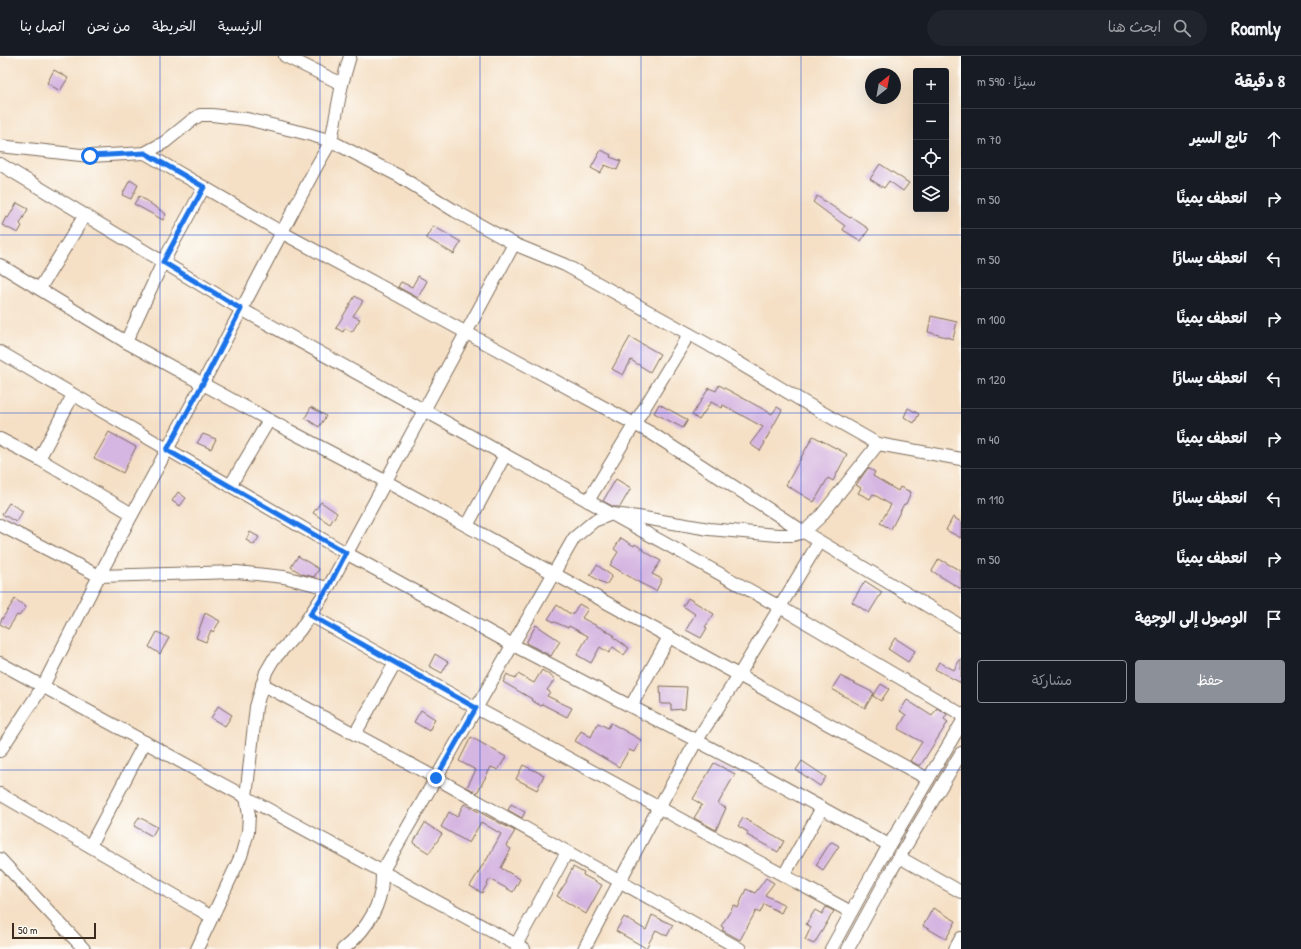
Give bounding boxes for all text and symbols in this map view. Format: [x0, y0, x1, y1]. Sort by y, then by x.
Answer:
search box [927, 10, 1207, 46]
text: Roamly [1231, 15, 1281, 41]
text: اتصل بنا [20, 16, 65, 35]
text: من نحن [87, 16, 130, 35]
text: الخريطة [152, 16, 196, 35]
text: الرئيسية [218, 16, 262, 35]
text: ابحث هنا [1108, 16, 1161, 37]
icon: search [1171, 17, 1193, 39]
north arrow [865, 68, 901, 104]
map controls [913, 68, 949, 212]
button: + [913, 68, 949, 104]
text: 8 دقيقة [1234, 69, 1285, 92]
text: سيرًا · 590 m [977, 72, 1036, 90]
button: − [913, 104, 949, 140]
text: تابع السير [1190, 127, 1247, 148]
icon: ahead [1263, 128, 1285, 150]
text: 70 m [977, 130, 1001, 148]
button: locate [913, 140, 949, 176]
route start [81, 147, 99, 165]
button: layers [913, 176, 949, 212]
text: انعطف يمينًا [1177, 187, 1247, 208]
icon: right [1263, 188, 1285, 210]
text: 50 m [977, 190, 1000, 208]
text: انعطف يسارًا [1173, 247, 1247, 268]
icon: left [1263, 248, 1285, 270]
text: 50 m [977, 250, 1000, 268]
text: انعطف يمينًا [1177, 307, 1247, 328]
icon: right [1263, 308, 1285, 330]
text: 100 m [977, 310, 1005, 328]
text: انعطف يسارًا [1173, 367, 1247, 388]
icon: left [1263, 368, 1285, 390]
text: 120 m [977, 370, 1005, 388]
text: انعطف يمينًا [1177, 427, 1247, 448]
icon: right [1263, 428, 1285, 450]
text: 40 m [977, 430, 1000, 448]
text: انعطف يسارًا [1173, 487, 1247, 508]
icon: left [1263, 488, 1285, 510]
text: 110 m [977, 490, 1004, 508]
text: انعطف يمينًا [1177, 547, 1247, 568]
icon: right [1263, 548, 1285, 570]
text: 50 m [977, 550, 1000, 568]
text: الوصول إلى الوجهة [1135, 607, 1247, 628]
icon: arrive [1263, 608, 1285, 630]
button: مشاركة [977, 660, 1127, 703]
button: حفظ [1135, 660, 1285, 703]
route end [427, 769, 445, 787]
scale bar [12, 921, 96, 940]
text: 50 m [18, 923, 38, 937]

